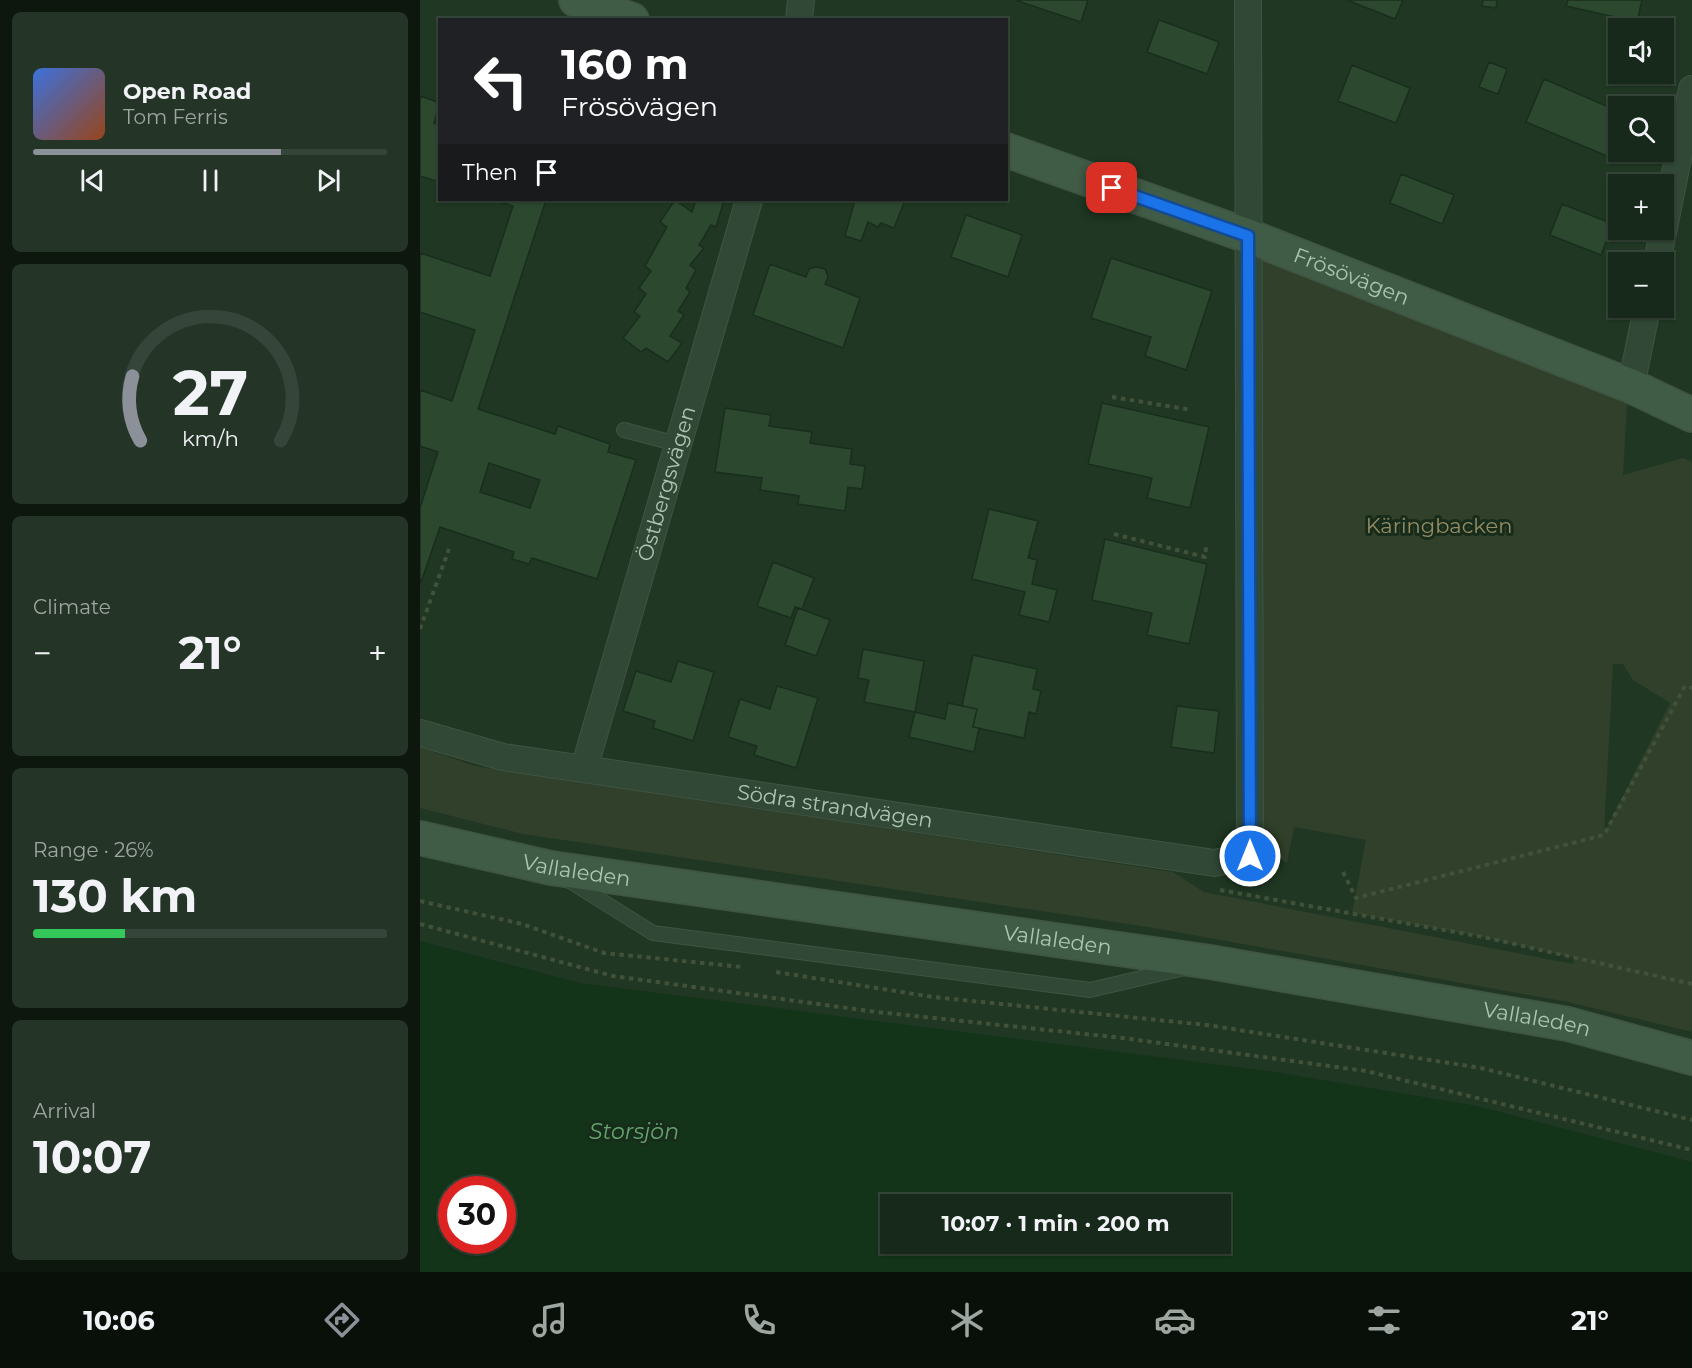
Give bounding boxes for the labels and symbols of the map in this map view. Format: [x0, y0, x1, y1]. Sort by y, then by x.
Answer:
pin [1086, 162, 1137, 213]
street label: Frösövägen [1290, 242, 1413, 310]
street label: Östbergsvägen [632, 403, 701, 564]
park label: Käringbacken [1366, 513, 1512, 538]
street label: Södra strandvägen [735, 779, 935, 833]
position arrow [1218, 824, 1282, 888]
street label: Vallaleden [520, 849, 632, 891]
street label: Vallaleden [1002, 920, 1113, 960]
street label: Vallaleden [1481, 997, 1594, 1042]
water label: Storsjön [589, 1118, 679, 1145]
speed limit sign: 30 [438, 1176, 516, 1254]

